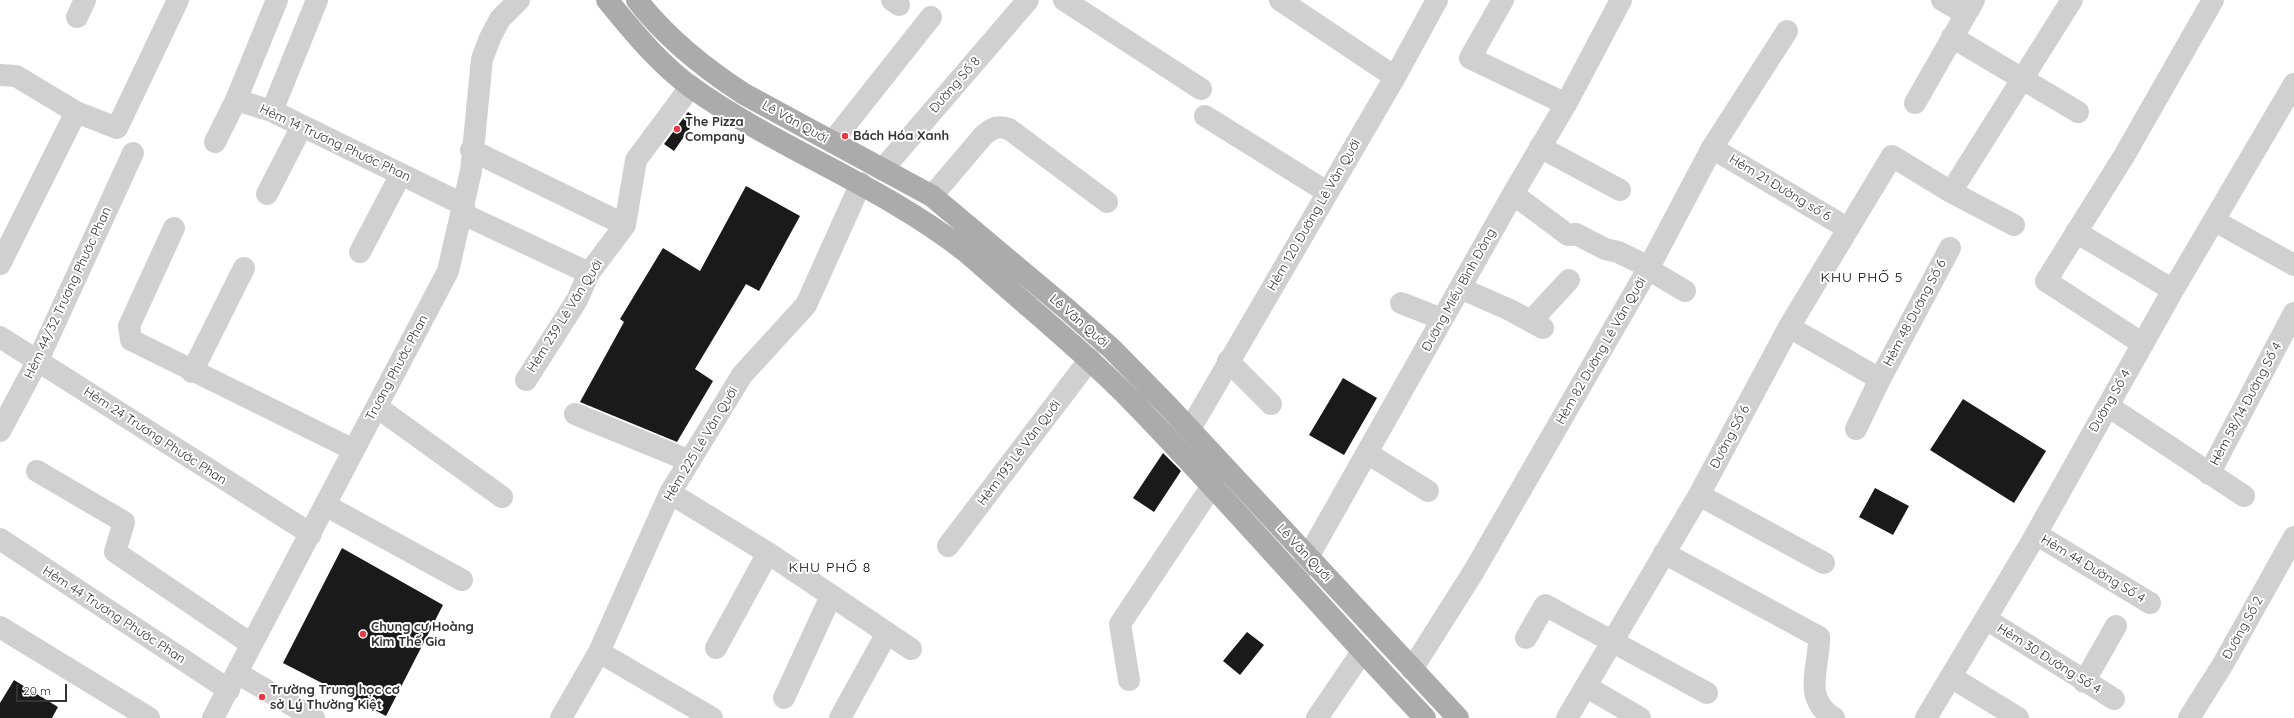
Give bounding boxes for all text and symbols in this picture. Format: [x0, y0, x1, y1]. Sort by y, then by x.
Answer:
street label: Đường Số 8 [926, 54, 984, 116]
street label: Lê Văn Quới [759, 97, 831, 147]
street label: Hẻm 14 Trương Phước Phan [257, 101, 413, 185]
place label: The Pizza Company [685, 114, 745, 145]
marker: The Pizza Company [672, 124, 682, 134]
place label: Bách Hóa Xanh [853, 128, 949, 144]
marker: Bách Hóa Xanh [840, 131, 850, 141]
street label: Hẻm 120 Đường Lê Văn Quới [1264, 136, 1364, 294]
street label: Hẻm 21 Đường số 6 [1726, 151, 1834, 225]
street label: Hẻm 44/32 Trương Phước Phan [21, 205, 115, 381]
street label: Đường Miếu Bình Đông [1419, 226, 1499, 354]
street label: Hẻm 239 Lê Văn Quới [524, 257, 606, 375]
street label: Hẻm 48 Đường Số 6 [1880, 257, 1950, 369]
district label: KHU PHỐ 5 [1821, 270, 1903, 286]
street label: Hẻm 82 Đường Lê Văn Quới [1552, 275, 1650, 427]
street label: Lê Văn Quới [1046, 291, 1112, 351]
street label: Trương Phước Phan [362, 312, 432, 424]
street label: Hẻm 58/14 Đường Số 4 [2207, 340, 2285, 468]
street label: Đường Số 4 [2086, 367, 2134, 435]
street label: Hẻm 24 Trương Phước Phan [81, 384, 229, 488]
street label: Hẻm 225 Lê Văn Quới [661, 384, 741, 504]
street label: Hẻm 193 Lê Văn Quới [974, 397, 1064, 509]
street label: Đường Số 6 [1707, 403, 1753, 471]
street label: Lê Văn Quới [1273, 521, 1335, 585]
street label: Hẻm 44 Đường Số 4 [2038, 532, 2148, 606]
district label: KHU PHỐ 8 [789, 560, 871, 576]
street label: Hẻm 44 Trương Phước Phan [40, 563, 188, 667]
street label: Đường Số 2 [2219, 594, 2267, 662]
place label: Chung cư Hoàng Kim Thế Gia [371, 619, 474, 650]
street label: Hẻm 30 Đường Số 4 [1994, 621, 2104, 697]
marker: Chung cư Hoàng Kim Thế Gia [358, 629, 368, 639]
scale bar [18, 676, 69, 702]
place label: Trường Trung học cơ sở Lý Thường Kiệt [270, 682, 400, 713]
text: 20 m [23, 683, 51, 698]
marker: Trường Trung học cơ sở Lý Thường Kiệt [257, 692, 267, 702]

